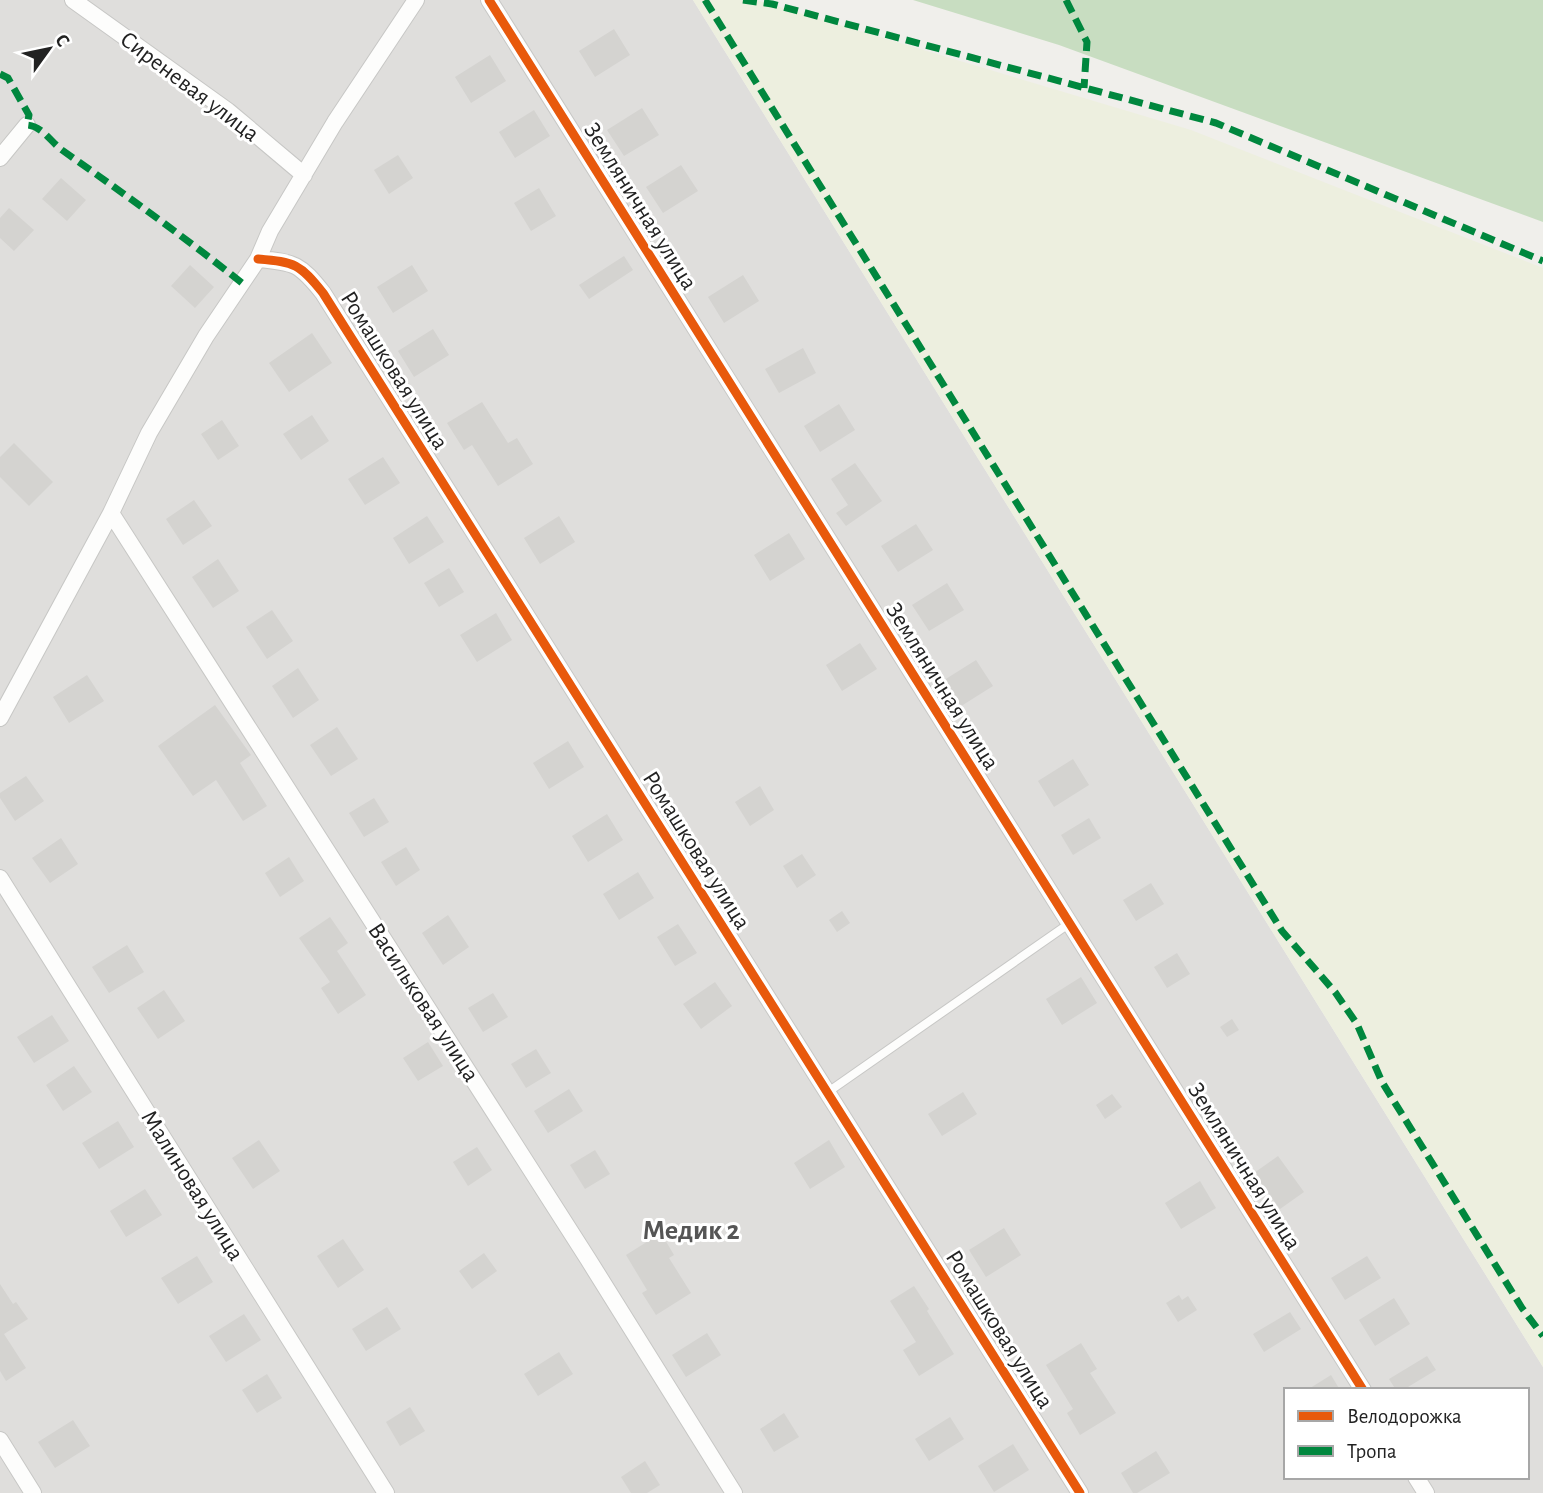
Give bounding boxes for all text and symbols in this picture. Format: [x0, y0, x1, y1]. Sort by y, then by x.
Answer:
north arrow [14, 14, 84, 84]
street label: Сиреневая улица [116, 27, 263, 147]
text: С [51, 31, 73, 50]
street label: Земляничная улица [579, 119, 701, 294]
street label: Ромашковая улица [336, 287, 452, 454]
street label: Земляничная улица [881, 599, 1003, 774]
street label: Ромашковая улица [638, 767, 754, 934]
street label: Васильковая улица [363, 919, 483, 1086]
street label: Земляничная улица [1183, 1079, 1305, 1254]
street label: Малиновая улица [136, 1106, 248, 1265]
district label: Медик 2 [642, 1217, 740, 1245]
street label: Ромашковая улица [941, 1246, 1057, 1413]
legend [1284, 1388, 1529, 1479]
text: Велодорожка [1347, 1406, 1462, 1427]
text: Тропа [1347, 1441, 1397, 1462]

